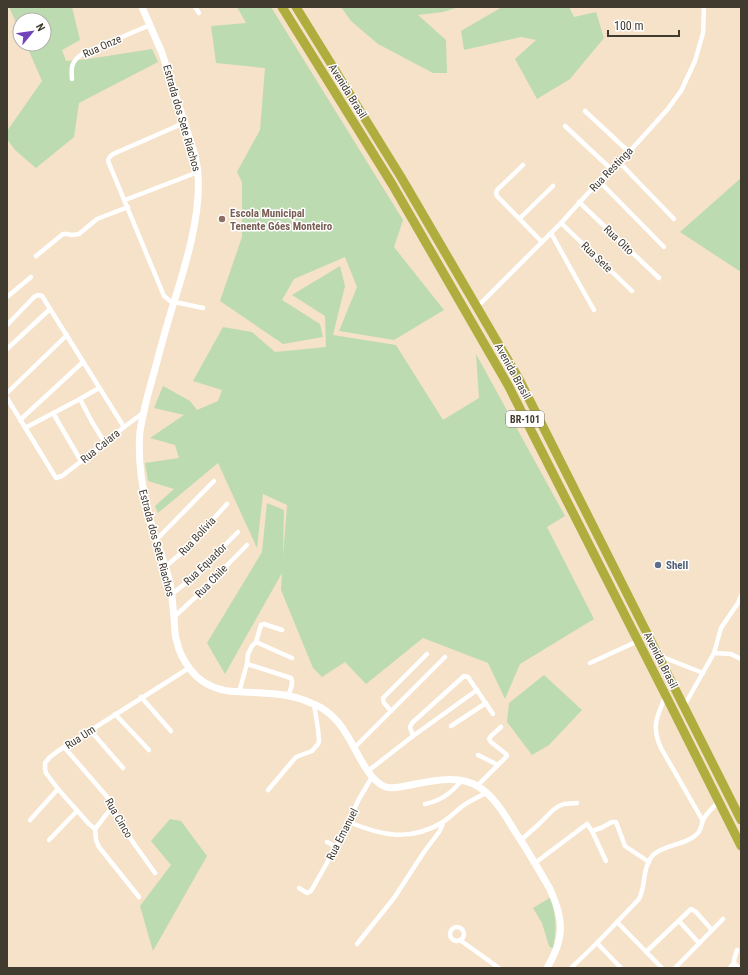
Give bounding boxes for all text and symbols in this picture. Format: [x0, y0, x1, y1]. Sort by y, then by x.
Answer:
north arrow [12, 12, 52, 52]
scale bar [608, 12, 679, 38]
text: 100 m [614, 19, 644, 33]
text: N [33, 21, 48, 34]
street label: Rua Onze [81, 32, 123, 61]
street label: Avenida Brasil [326, 62, 369, 121]
street label: Estrada dos Sete Riachos [160, 63, 203, 173]
street label: Rua Restinga [587, 144, 636, 194]
place label: Escola Municipal Tenente Góes Monteiro [230, 207, 333, 233]
marker: Escola Municipal Tenente Góes Monteiro [217, 214, 227, 224]
street label: Rua Oito [601, 223, 637, 258]
street label: Rua Sete [578, 239, 615, 275]
street label: Avenida Brasil [492, 341, 533, 401]
road number: BR-101 [506, 411, 544, 427]
street label: Rua Caiara [78, 427, 123, 466]
street label: Estrada dos Sete Riachos [136, 488, 177, 598]
street label: Rua Bolívia [176, 514, 219, 558]
street label: Rua Equador [181, 540, 230, 588]
place label: Shell [666, 559, 688, 572]
marker: Shell [653, 560, 663, 570]
street label: Rua Chile [193, 562, 230, 601]
street label: Avenida Brasil [641, 630, 680, 691]
street label: Rua Um [63, 723, 98, 752]
street label: Rua Cinco [102, 796, 135, 841]
street label: Rua Emanuel [324, 806, 361, 862]

